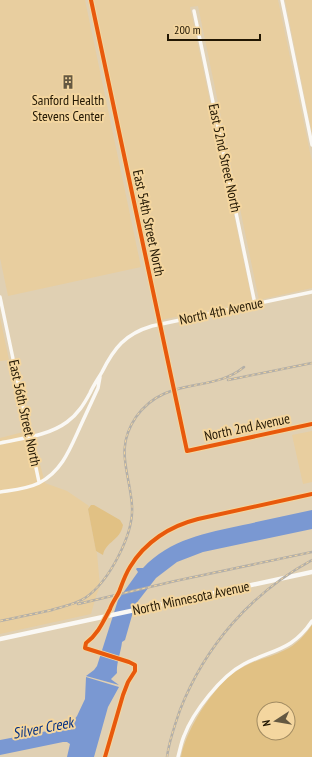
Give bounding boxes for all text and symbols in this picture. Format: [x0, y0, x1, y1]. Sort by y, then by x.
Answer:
scale bar [168, 16, 260, 42]
text: 200 m [174, 22, 201, 37]
building icon: Sanford Health Stevens Center [60, 74, 76, 90]
place label: Sanford Health Stevens Center [32, 91, 104, 125]
street label: East 52nd Street North [205, 102, 245, 214]
street label: East 54th Street North [129, 168, 169, 278]
street label: North 4th Avenue [178, 293, 265, 329]
street label: East 56th Street North [5, 358, 45, 468]
street label: North 2nd Avenue [202, 409, 292, 445]
street label: North Minnesota Avenue [131, 577, 251, 619]
north arrow [256, 701, 296, 741]
water label: Silver Creek [11, 712, 77, 743]
text: N [259, 719, 274, 727]

